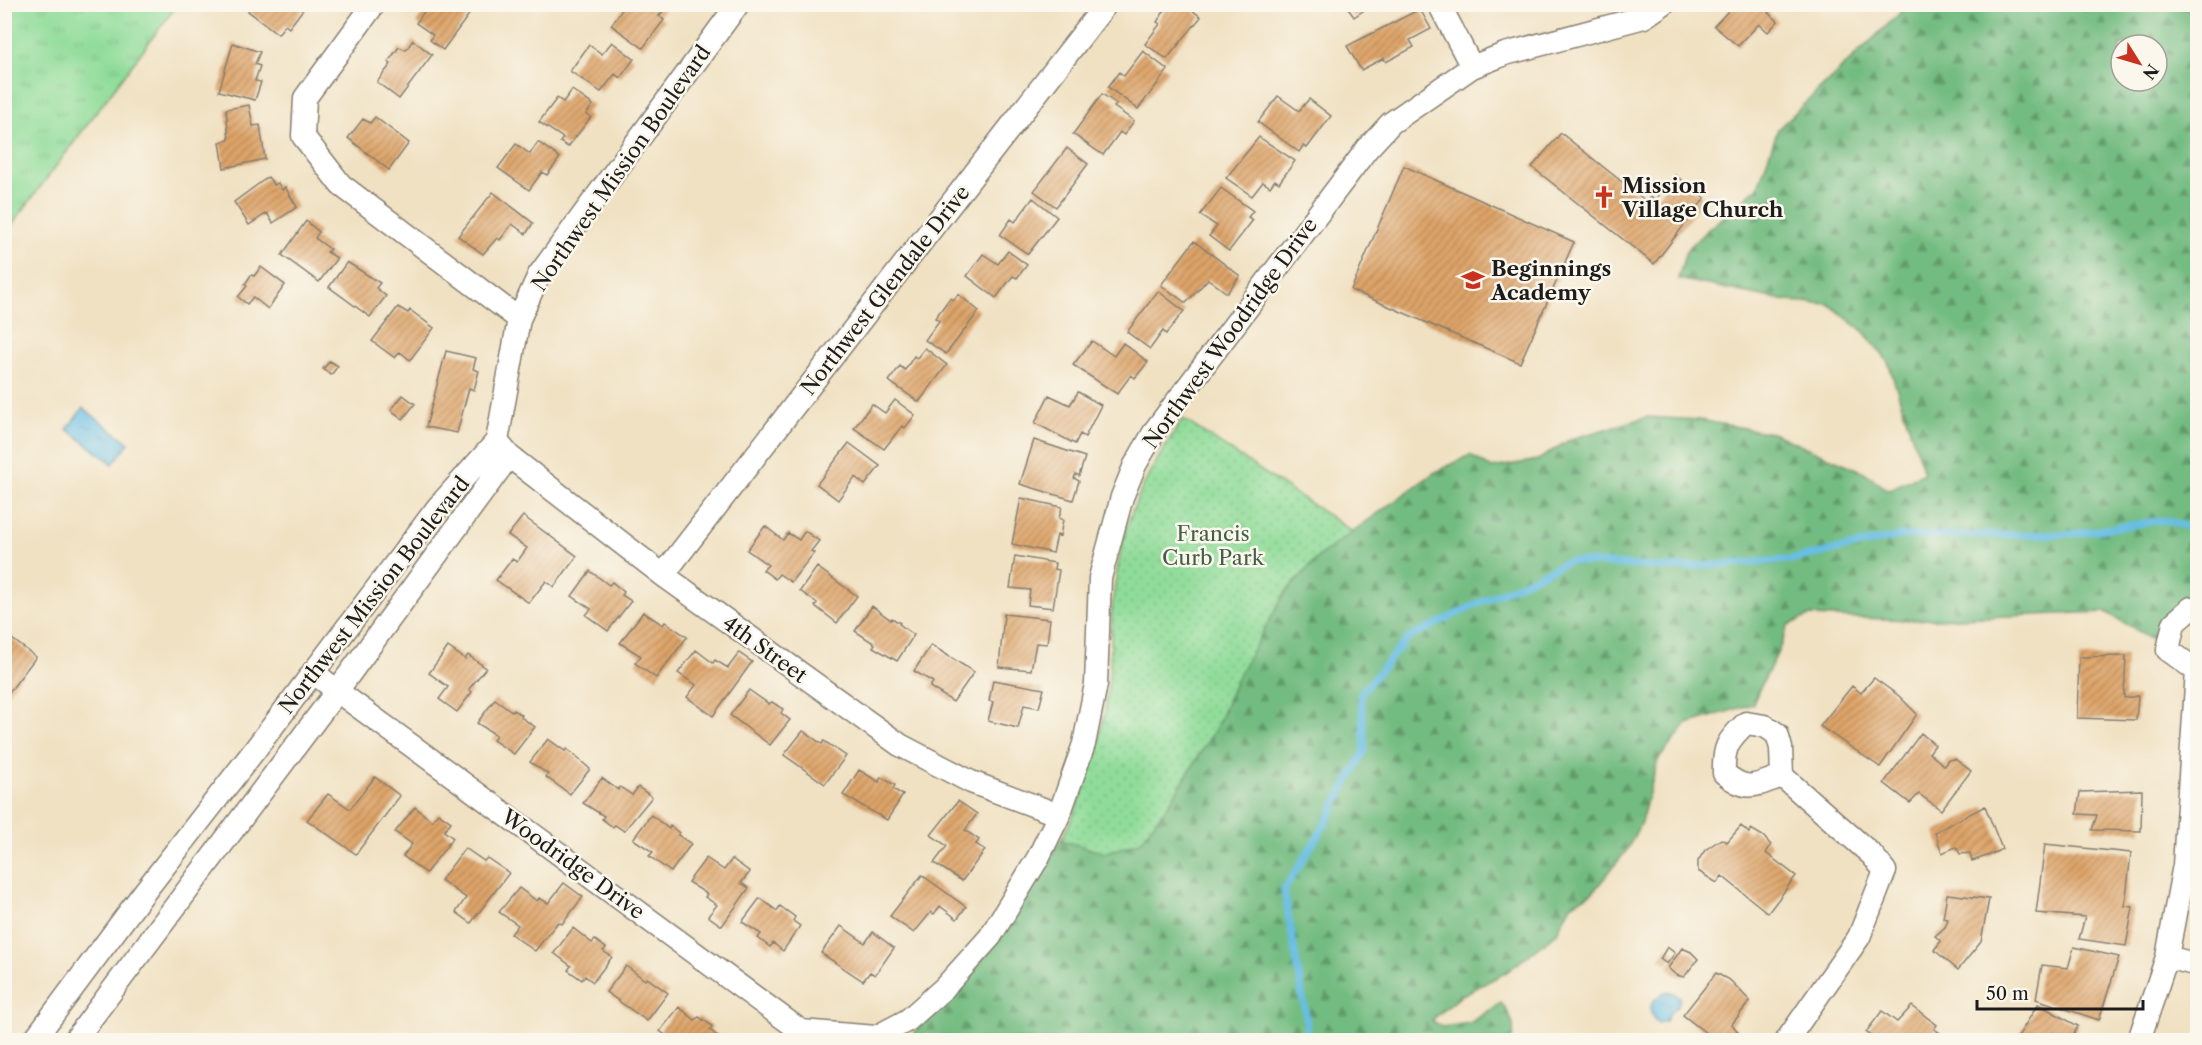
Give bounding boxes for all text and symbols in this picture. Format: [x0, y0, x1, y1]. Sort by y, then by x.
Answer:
north arrow [2109, 33, 2169, 93]
street label: Northwest Mission Boulevard [526, 40, 716, 296]
text: N [2139, 60, 2163, 84]
place label: Mission Village Church [1621, 173, 1784, 222]
street label: Northwest Glendale Drive [795, 180, 975, 400]
church icon: Mission Village Church [1591, 184, 1617, 210]
street label: Northwest Woodridge Drive [1138, 213, 1322, 453]
place label: Beginnings Academy [1490, 256, 1611, 305]
school or university icon: Beginnings Academy [1460, 267, 1486, 293]
street label: Northwest Mission Boulevard [274, 471, 475, 719]
park label: Francis Curb Park [1162, 521, 1265, 570]
street label: 4th Street [718, 610, 812, 688]
street label: Woodridge Drive [496, 803, 649, 924]
scale bar [1977, 973, 2144, 1011]
text: 50 m [1986, 983, 2029, 1005]

